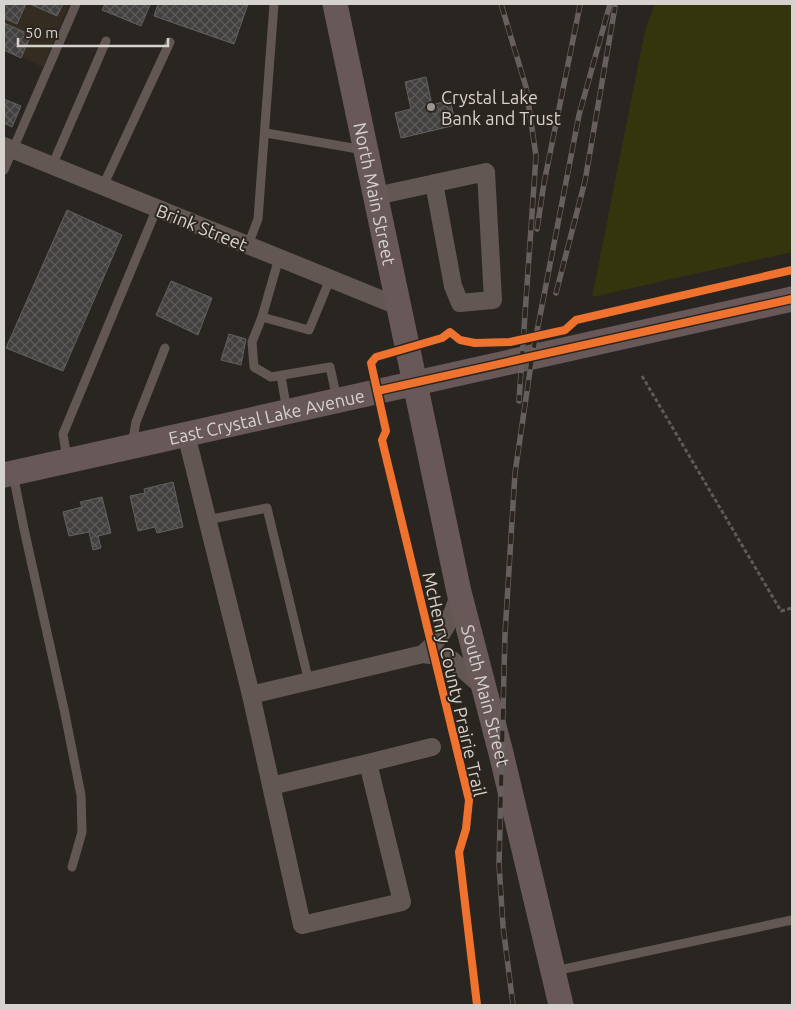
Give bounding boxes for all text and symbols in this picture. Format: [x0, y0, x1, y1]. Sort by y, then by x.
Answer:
scale bar [18, 15, 168, 47]
text: 50 m [25, 24, 58, 41]
place label: Crystal Lake Bank and Trust [441, 87, 561, 128]
marker: Crystal Lake Bank and Trust [425, 101, 437, 113]
street label: North Main Street [350, 120, 400, 267]
street label: Brink Street [154, 200, 250, 254]
street label: East Crystal Lake Avenue [167, 385, 366, 448]
street label: McHenry County Prairie Trail [419, 570, 491, 798]
street label: South Main Street [458, 623, 514, 768]

